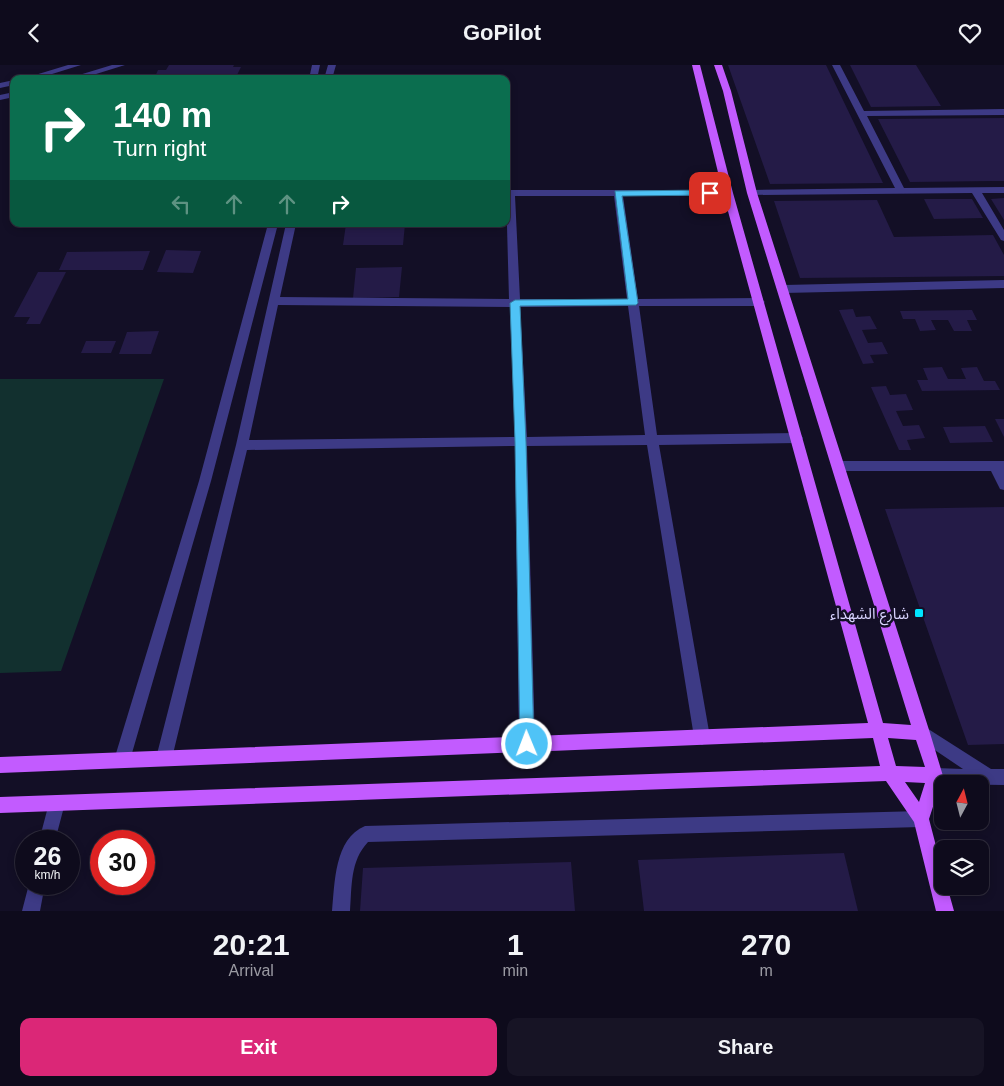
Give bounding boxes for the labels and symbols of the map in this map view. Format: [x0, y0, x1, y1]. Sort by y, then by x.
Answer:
pin [689, 172, 731, 214]
place label: شارع الشهداء [830, 605, 909, 626]
marker: شارع الشهداء [913, 607, 925, 619]
position arrow [500, 717, 552, 769]
north arrow [934, 775, 989, 830]
speed limit sign: 30 [90, 830, 155, 895]

